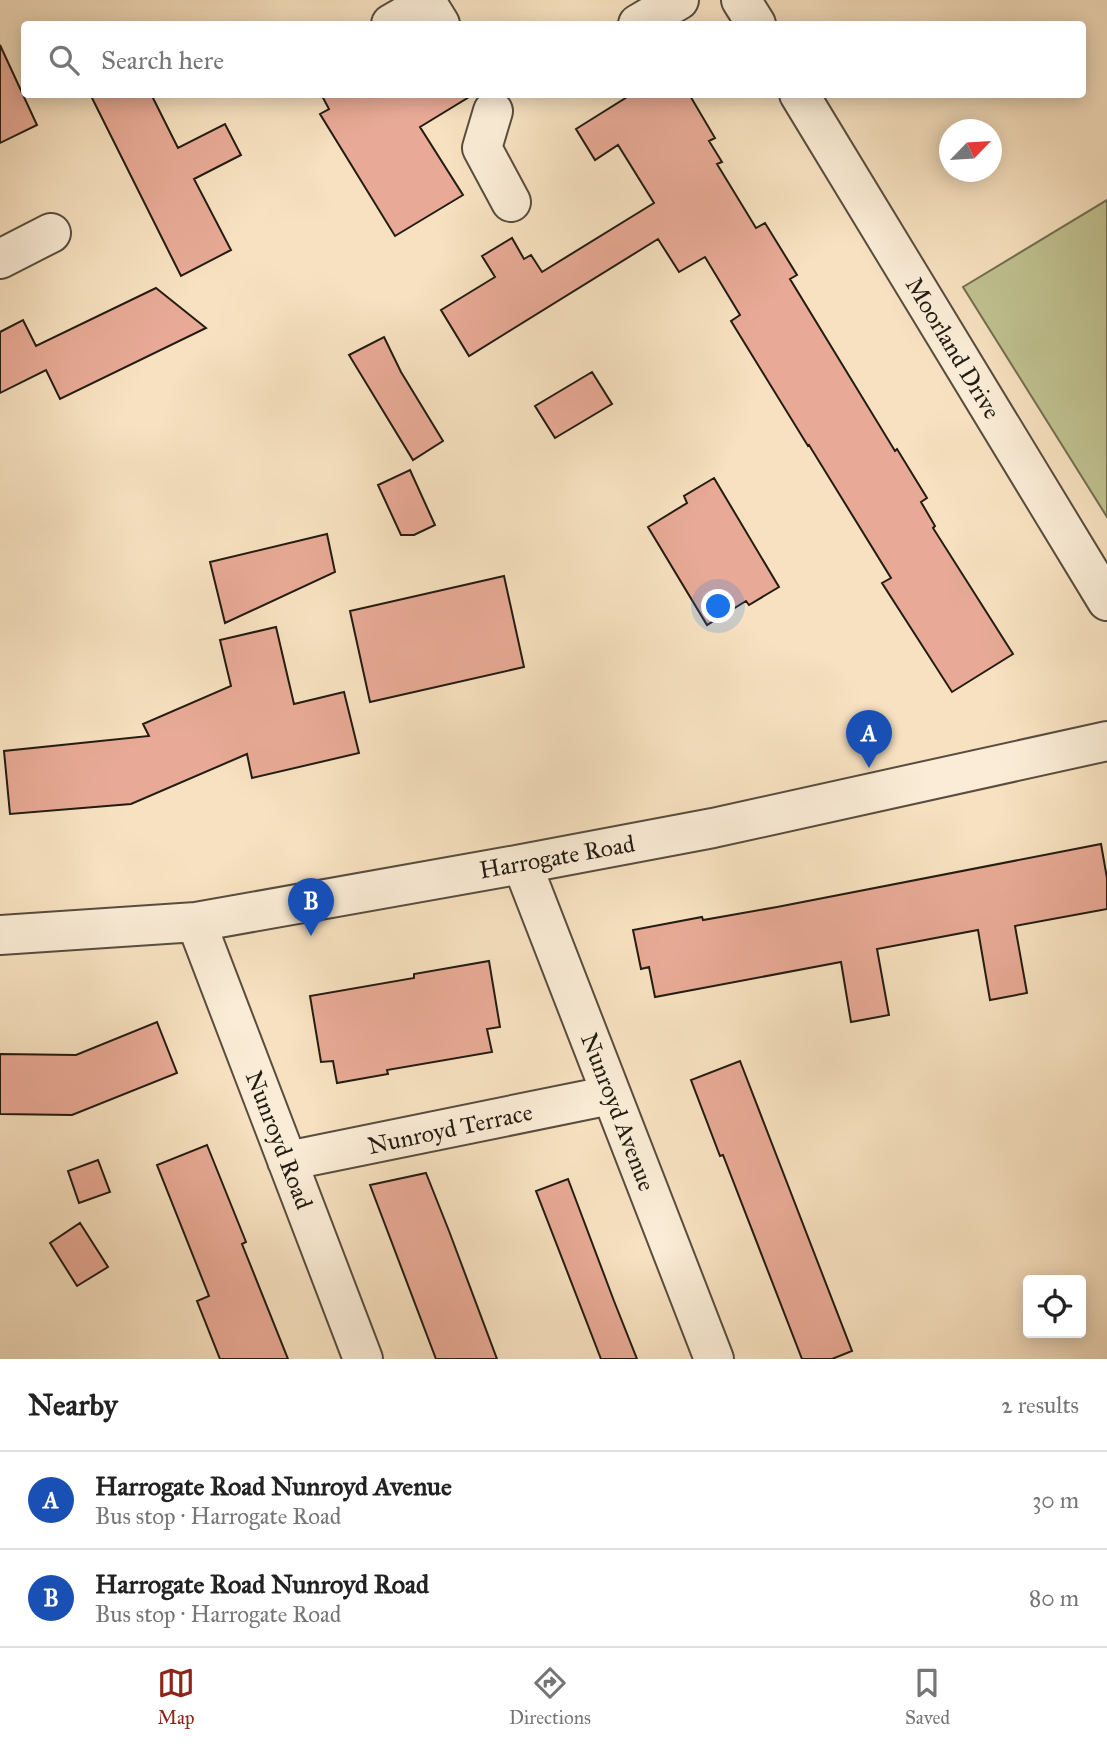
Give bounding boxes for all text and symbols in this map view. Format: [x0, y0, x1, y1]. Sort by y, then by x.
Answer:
search box [21, 21, 1086, 98]
icon: search [45, 41, 83, 79]
text: Search here [101, 44, 224, 76]
north arrow [939, 119, 1002, 182]
street label: Moorland Drive [899, 272, 1007, 424]
your location [701, 589, 735, 623]
pin: A [846, 710, 892, 768]
street label: Harrogate Road [477, 829, 637, 885]
pin: B [288, 878, 334, 936]
street label: Nunroyd Avenue [574, 1029, 662, 1195]
street label: Nunroyd Road [239, 1066, 319, 1214]
street label: Nunroyd Terrace [365, 1097, 535, 1161]
map controls [1023, 1275, 1086, 1338]
button: locate [1023, 1275, 1086, 1338]
text: Nearby [28, 1387, 118, 1423]
text: 2 results [1001, 1391, 1079, 1419]
text: Harrogate Road Nunroyd Avenue [95, 1470, 452, 1502]
text: A [43, 1486, 59, 1514]
text: 30 m [1032, 1486, 1079, 1514]
text: Bus stop · Harrogate Road [95, 1502, 341, 1530]
text: Harrogate Road Nunroyd Road [95, 1568, 429, 1600]
text: B [43, 1584, 59, 1612]
text: 80 m [1029, 1584, 1079, 1612]
text: Bus stop · Harrogate Road [95, 1600, 341, 1628]
tab: Map [157, 1664, 195, 1729]
tab: Directions [509, 1664, 591, 1729]
tab: Saved [905, 1664, 950, 1729]

